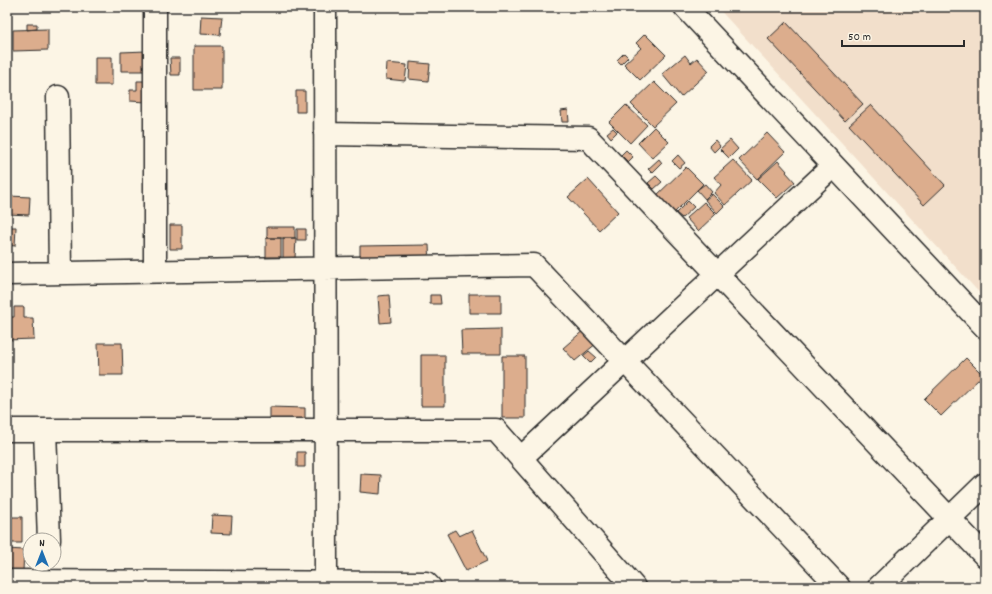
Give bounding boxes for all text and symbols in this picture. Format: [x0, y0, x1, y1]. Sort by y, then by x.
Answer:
scale bar [842, 22, 964, 48]
text: 50 m [848, 29, 871, 46]
north arrow [22, 532, 62, 572]
text: N [39, 536, 45, 552]

